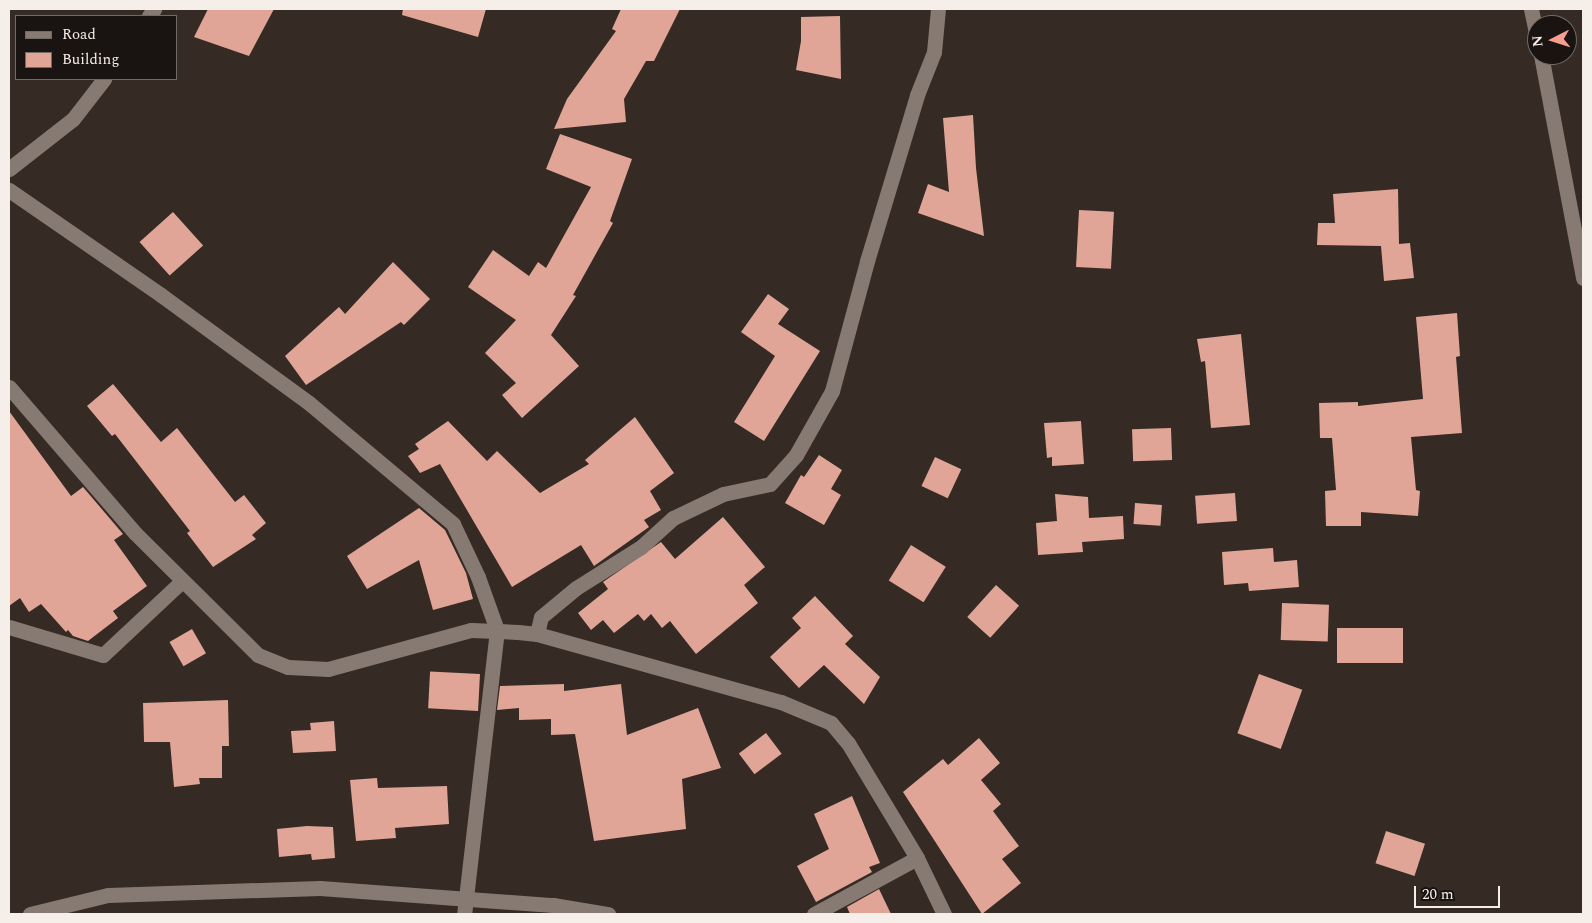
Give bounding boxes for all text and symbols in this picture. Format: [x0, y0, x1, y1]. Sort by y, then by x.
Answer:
legend [15, 15, 178, 80]
north arrow [1527, 15, 1577, 65]
text: Road [62, 23, 96, 46]
text: N [1527, 35, 1549, 48]
text: Building [62, 48, 119, 71]
scale bar [1417, 876, 1503, 908]
text: 20 m [1422, 883, 1454, 906]

